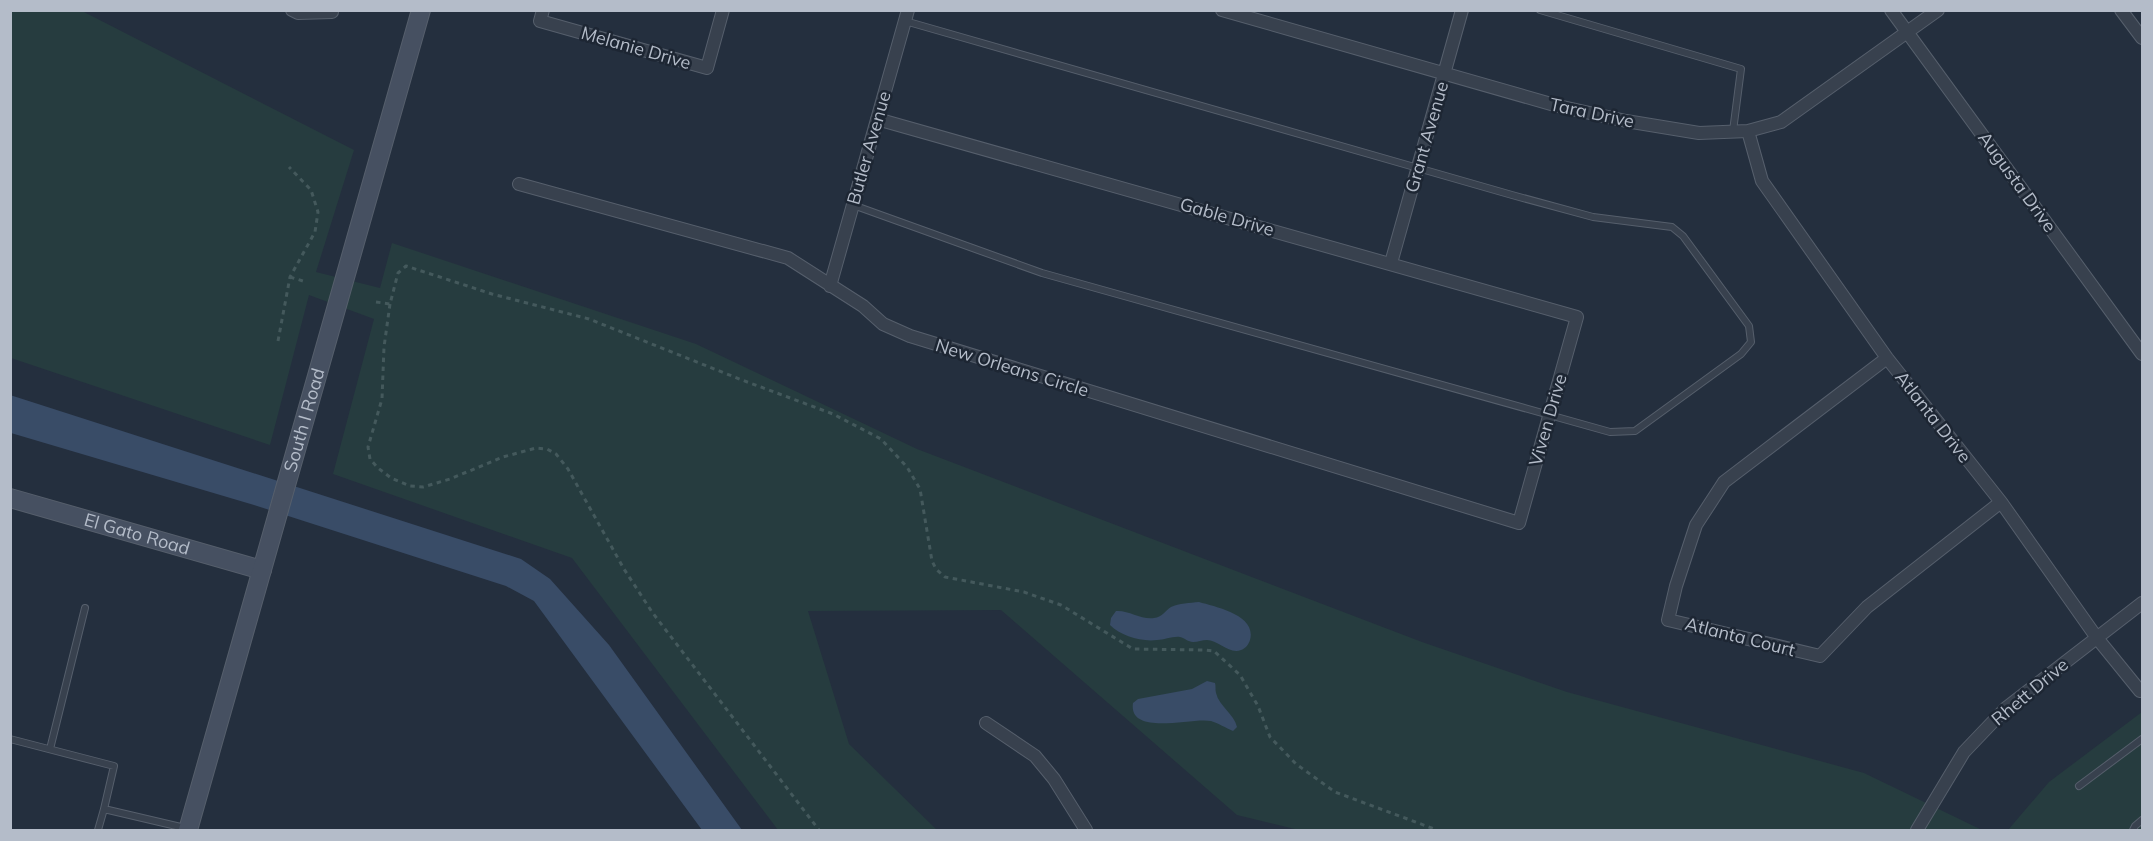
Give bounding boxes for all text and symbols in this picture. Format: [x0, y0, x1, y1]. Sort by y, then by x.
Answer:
street label: Melanie Drive [579, 21, 694, 74]
street label: Grant Avenue [1400, 79, 1453, 195]
street label: Butler Avenue [841, 88, 896, 207]
street label: Tara Drive [1548, 92, 1636, 133]
street label: Augusta Drive [1973, 127, 2062, 237]
street label: Gable Drive [1177, 192, 1277, 241]
street label: New Orleans Circle [933, 333, 1092, 402]
street label: South I Road [278, 365, 330, 475]
street label: Atlanta Drive [1890, 366, 1976, 467]
street label: Viven Drive [1523, 371, 1572, 469]
street label: El Gato Road [82, 508, 193, 560]
street label: Atlanta Court [1683, 612, 1797, 661]
street label: Rhett Drive [1987, 653, 2073, 730]

